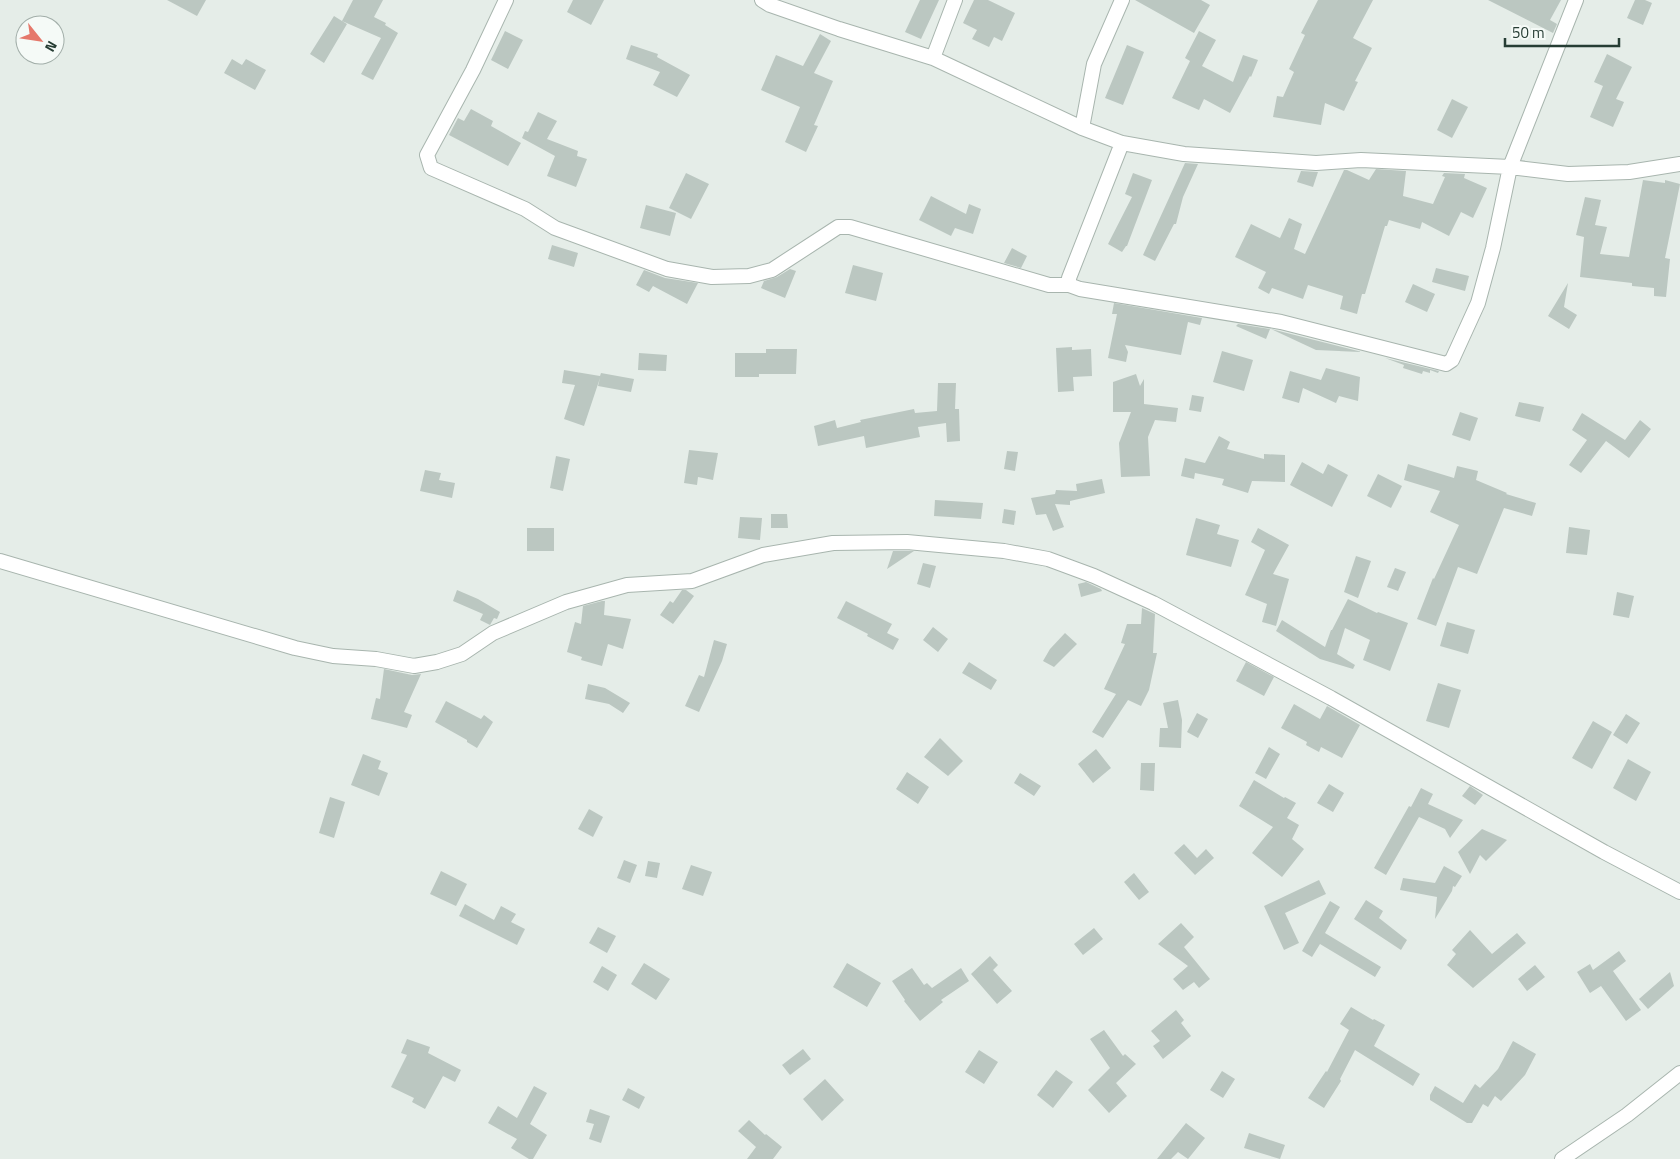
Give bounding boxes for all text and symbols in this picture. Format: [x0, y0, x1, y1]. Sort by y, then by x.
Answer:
north arrow [15, 15, 65, 65]
scale bar [1505, 15, 1619, 47]
text: 50 m [1512, 21, 1545, 44]
text: N [40, 37, 63, 56]

